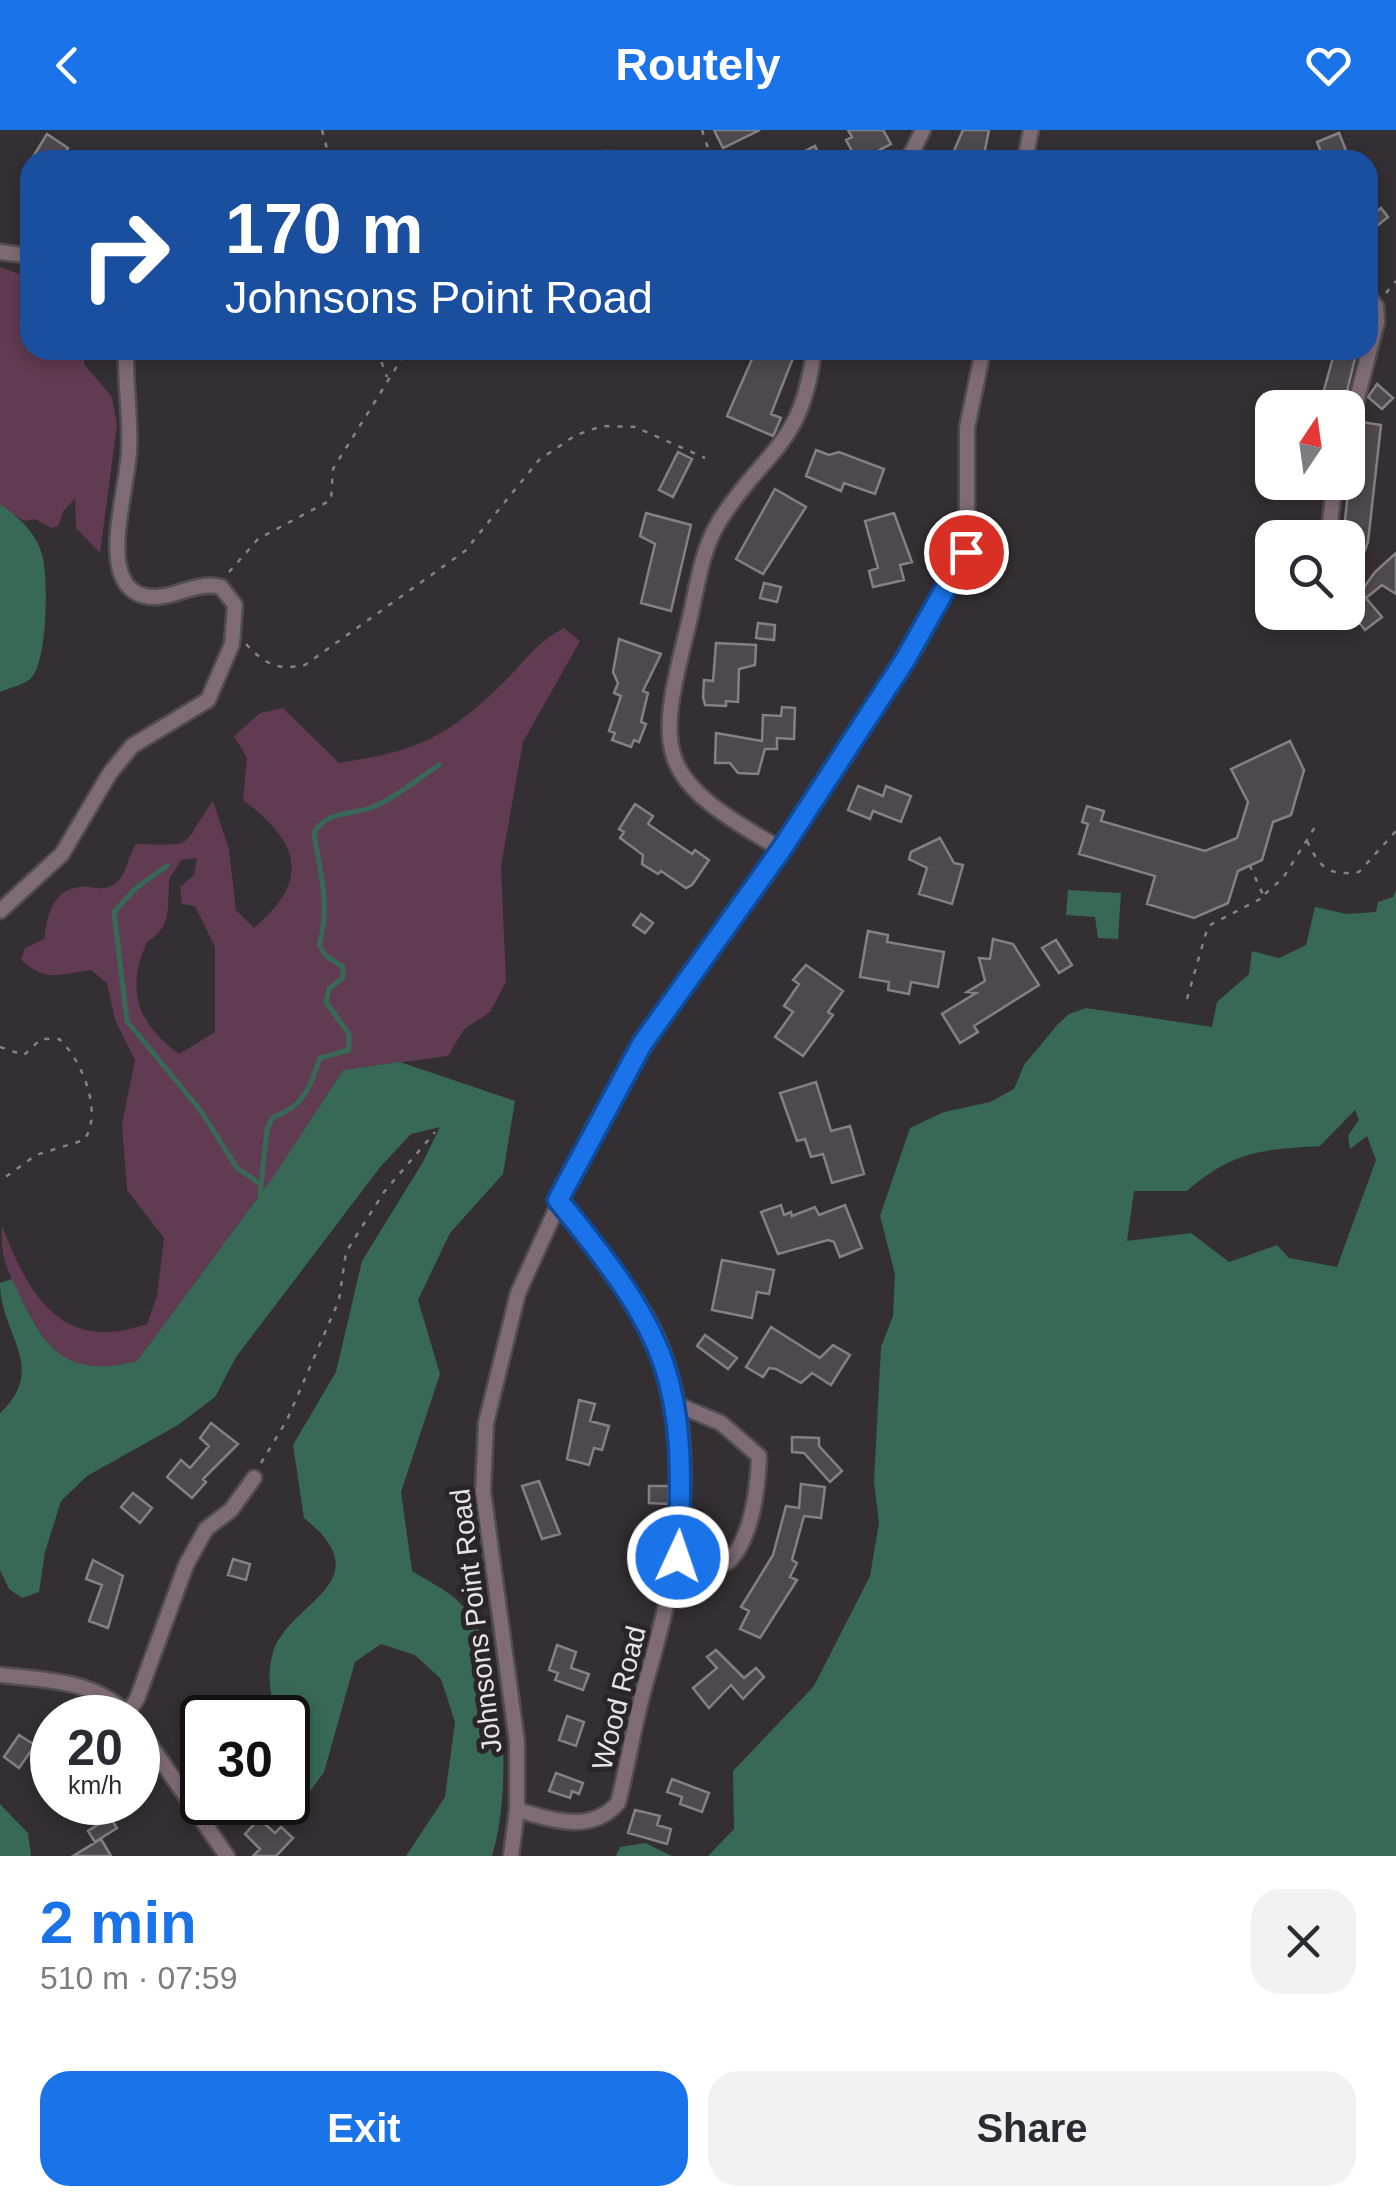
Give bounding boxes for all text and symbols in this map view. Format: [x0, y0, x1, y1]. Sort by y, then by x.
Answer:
icon: back [40, 38, 95, 93]
icon: heart [1301, 38, 1356, 93]
text: Routely [615, 39, 781, 90]
icon: right [60, 190, 190, 320]
text: 170 m [225, 190, 423, 268]
text: Johnsons Point Road [225, 272, 653, 323]
north arrow [1255, 390, 1365, 500]
map controls [1255, 390, 1365, 630]
pin [924, 510, 1009, 595]
button: search [1255, 520, 1365, 630]
icon: arrive [939, 525, 994, 580]
street label: Johnsons Point Road [444, 1487, 508, 1755]
position arrow [626, 1505, 730, 1609]
street label: Wood Road [586, 1623, 652, 1773]
speed limit sign: 30 [180, 1695, 310, 1825]
text: 20 [67, 1720, 123, 1776]
text: km/h [68, 1771, 122, 1799]
text: 2 min [40, 1889, 197, 1956]
button: close [1251, 1889, 1356, 1994]
text: 510 m · 07:59 [40, 1960, 237, 1996]
button: Exit [40, 2071, 688, 2186]
button: Share [708, 2071, 1356, 2186]

